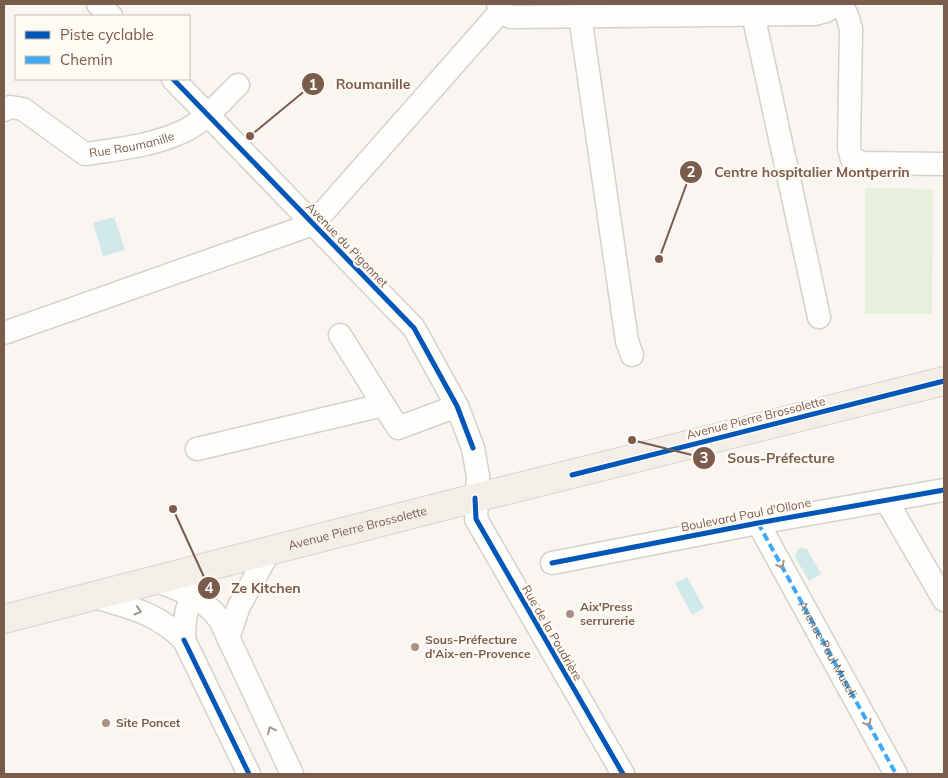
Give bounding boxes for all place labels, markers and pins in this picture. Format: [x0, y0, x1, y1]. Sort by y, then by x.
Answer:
callout: Roumanille [300, 70, 420, 99]
callout: Centre hospitalier Montperrin [679, 157, 919, 186]
callout: Sous-Préfecture [692, 444, 844, 473]
callout: Ze Kitchen [196, 573, 311, 602]
place label: Aix'Press serrurerie [580, 599, 635, 628]
marker: Aix'Press serrurerie [564, 608, 576, 620]
place label: Sous-Préfecture d'Aix-en-Provence [425, 632, 531, 661]
marker: Sous-Préfecture d'Aix-en-Provence [409, 641, 421, 653]
place label: Site Poncet [116, 715, 181, 730]
marker: Site Poncet [100, 717, 112, 729]

